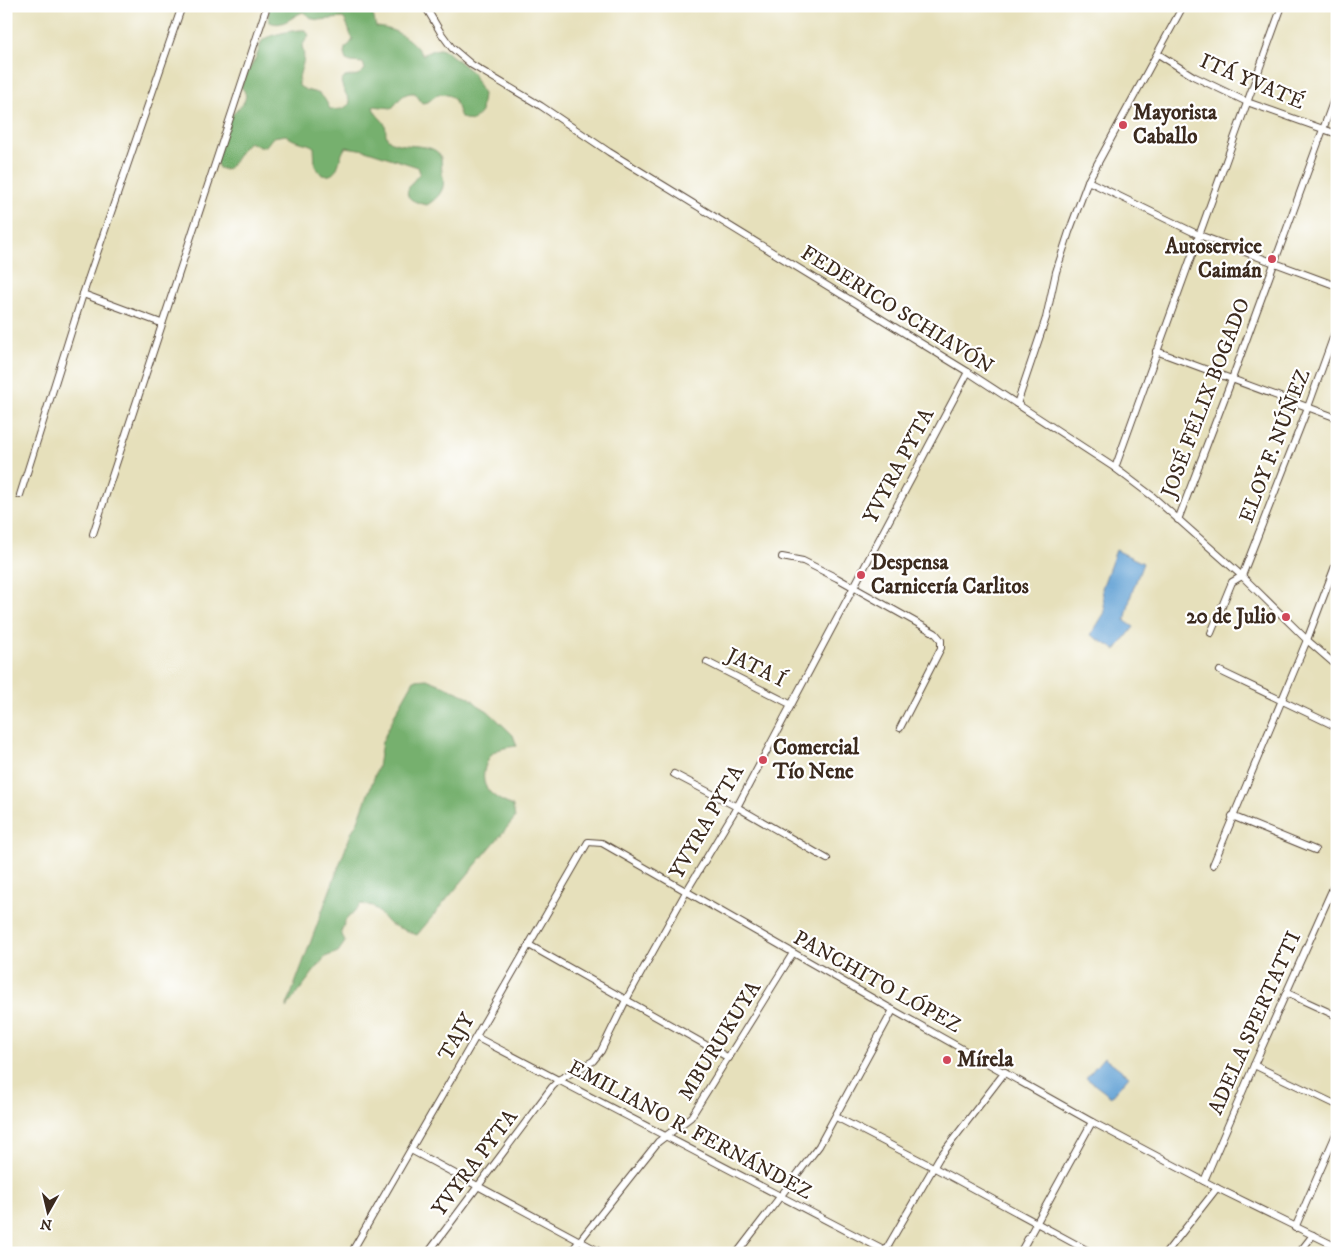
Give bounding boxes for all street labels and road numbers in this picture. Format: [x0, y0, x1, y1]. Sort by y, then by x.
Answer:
street label: ITÁ YVATÉ [1196, 46, 1309, 116]
street label: FEDERICO SCHIAVÓN [796, 238, 999, 380]
street label: JOSÉ FÉLIX BOGADO [1154, 294, 1256, 503]
street label: ELOY F. NÚÑEZ [1232, 365, 1316, 527]
street label: YVYRA PYTA [858, 403, 941, 528]
street label: JATA Í [720, 640, 792, 694]
street label: YVYRA PYTA [664, 760, 750, 883]
street label: PANCHITO LÓPEZ [789, 923, 966, 1039]
street label: ADELA SPERTATTI [1203, 927, 1307, 1119]
street label: MBURUKUYA [673, 976, 767, 1105]
street label: TAJY [433, 1008, 481, 1065]
street label: EMILIANO R. FERNÁNDEZ [564, 1053, 817, 1205]
street label: YVYRA PYTA [426, 1104, 524, 1221]

